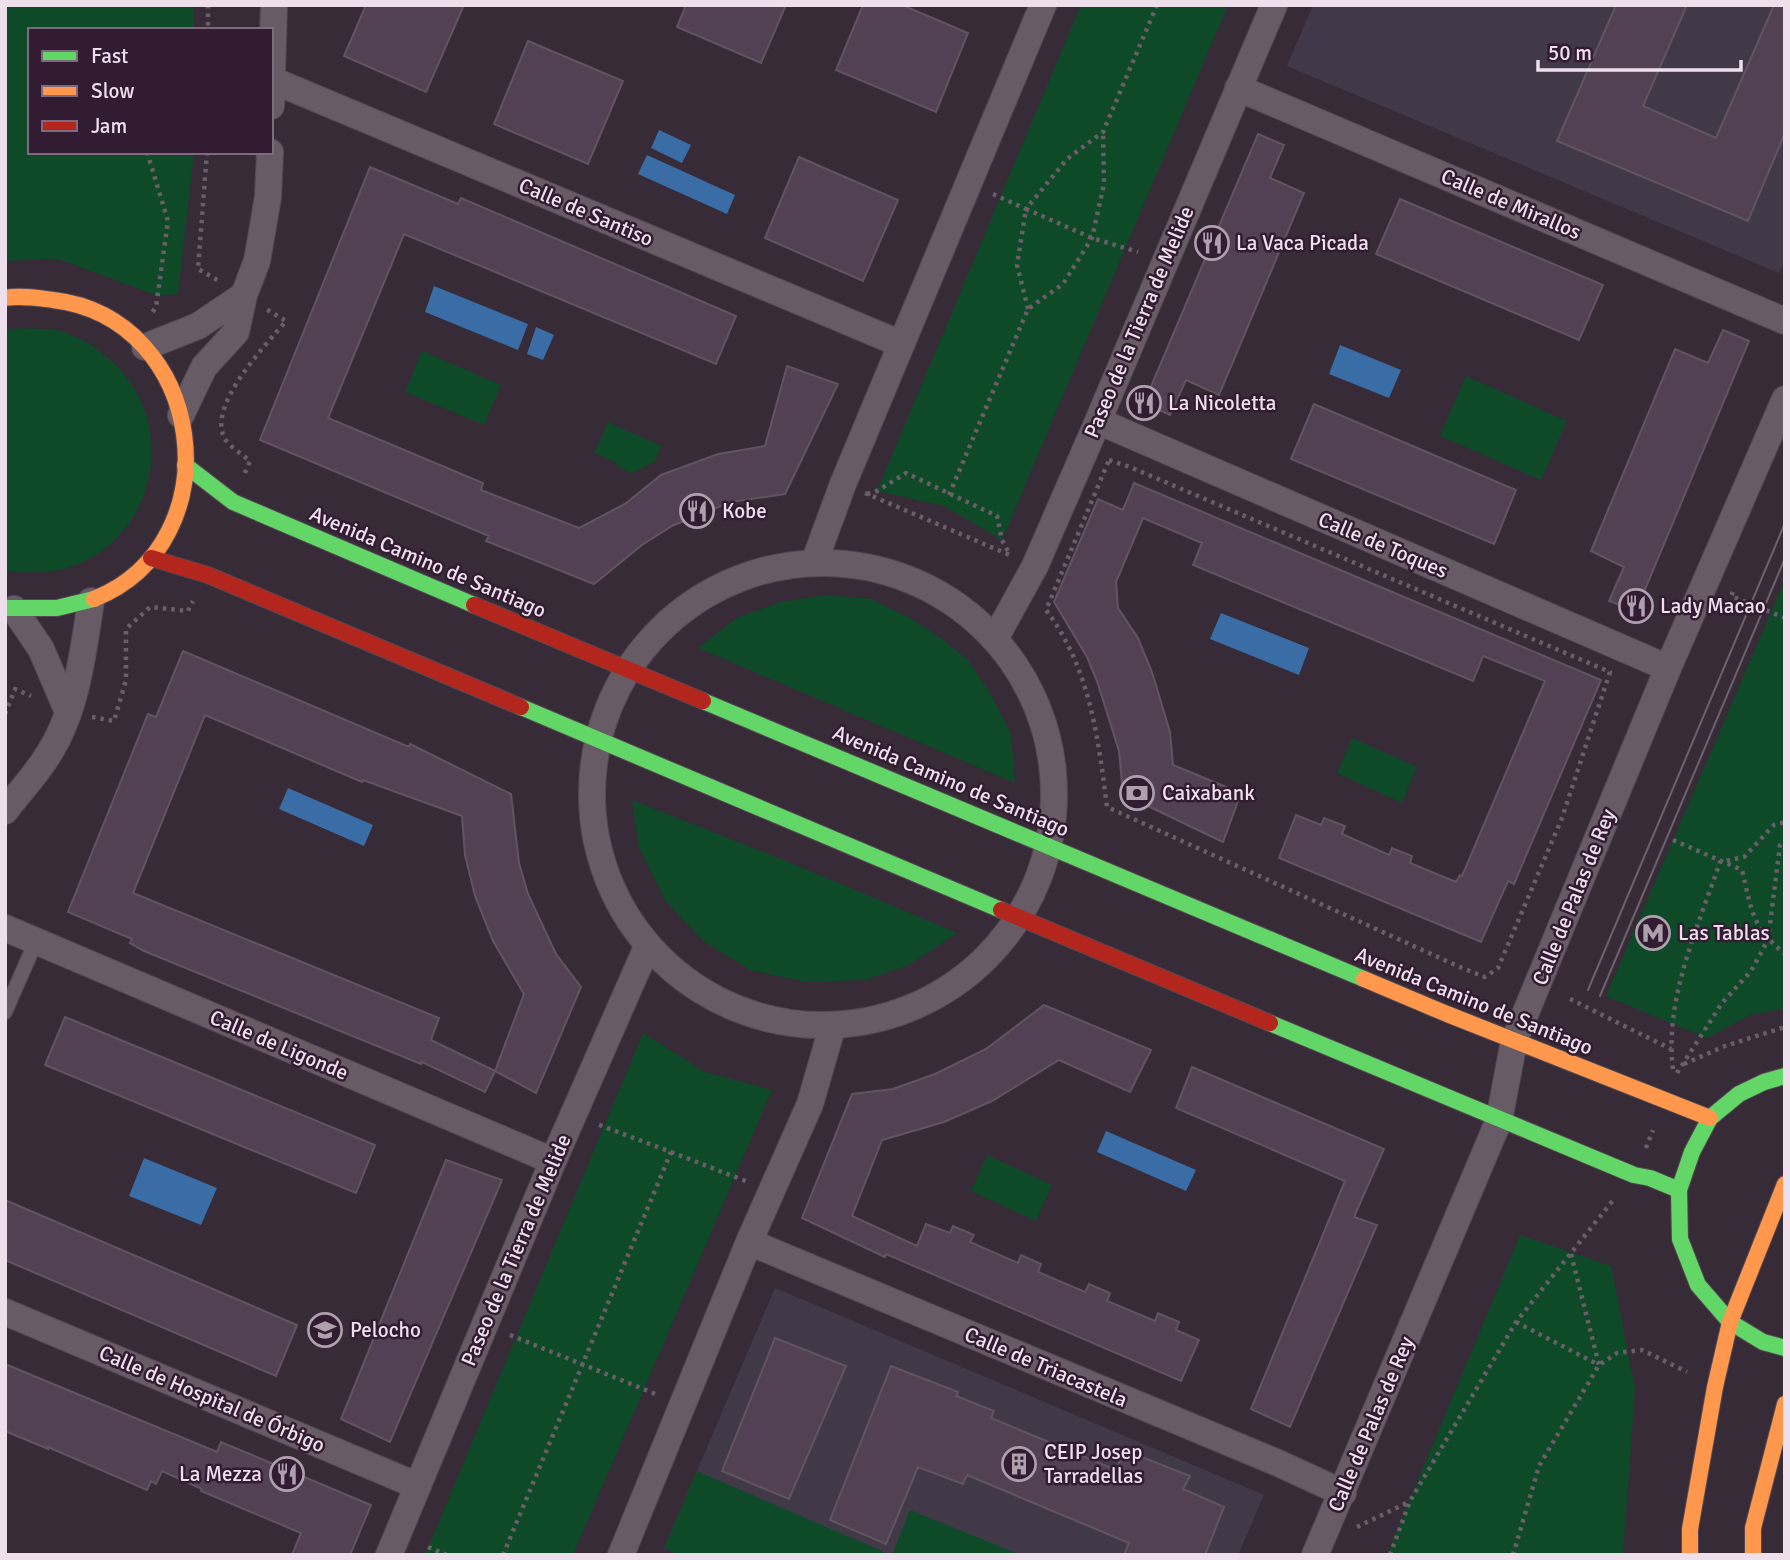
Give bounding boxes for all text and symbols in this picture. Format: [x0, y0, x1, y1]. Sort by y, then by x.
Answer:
legend [28, 28, 273, 154]
scale bar [1538, 28, 1741, 72]
text: 50 m [1548, 40, 1592, 66]
text: Fast [91, 43, 128, 69]
text: Slow [91, 78, 135, 104]
text: Jam [91, 113, 127, 139]
street label: Calle de Mirallos [1437, 163, 1585, 245]
street label: Calle de Santiso [515, 172, 657, 252]
street label: Paseo de la Tierra de Melide [1078, 202, 1200, 442]
restaurant icon: La Vaca Picada [1193, 224, 1231, 262]
place label: La Vaca Picada [1236, 230, 1369, 256]
restaurant icon: La Nicoletta [1125, 384, 1163, 422]
place label: La Nicoletta [1168, 390, 1277, 416]
restaurant icon: Kobe [678, 492, 716, 530]
place label: Kobe [722, 498, 767, 524]
street label: Avenida Camino de Santiago [306, 500, 550, 624]
street label: Calle de Toques [1314, 506, 1452, 584]
restaurant icon: Lady Macao [1617, 587, 1655, 625]
place label: Lady Macao [1660, 593, 1766, 619]
street label: Avenida Camino de Santiago [829, 719, 1073, 843]
bank icon: Caixabank [1118, 774, 1156, 812]
place label: Caixabank [1162, 780, 1255, 806]
street label: Calle de Palas de Rey [1527, 805, 1621, 989]
metro station icon: Las Tablas [1634, 914, 1672, 952]
place label: Las Tablas [1678, 920, 1770, 946]
street label: Avenida Camino de Santiago [1351, 941, 1597, 1061]
street label: Calle de Ligonde [206, 1004, 352, 1086]
street label: Paseo de la Tierra de Melide [455, 1130, 577, 1370]
school or university icon: Pelocho [306, 1311, 344, 1349]
place label: Pelocho [350, 1317, 421, 1343]
street label: Calle de Triacastela [961, 1321, 1131, 1413]
street label: Calle de Palas de Rey [1322, 1332, 1420, 1516]
street label: Calle de Hospital de Órbigo [95, 1340, 329, 1458]
place label: CEIP Josep Tarradellas [1044, 1439, 1143, 1489]
building icon: CEIP Josep Tarradellas [1000, 1445, 1038, 1483]
restaurant icon: La Mezza [268, 1455, 306, 1493]
place label: La Mezza [179, 1461, 262, 1487]

